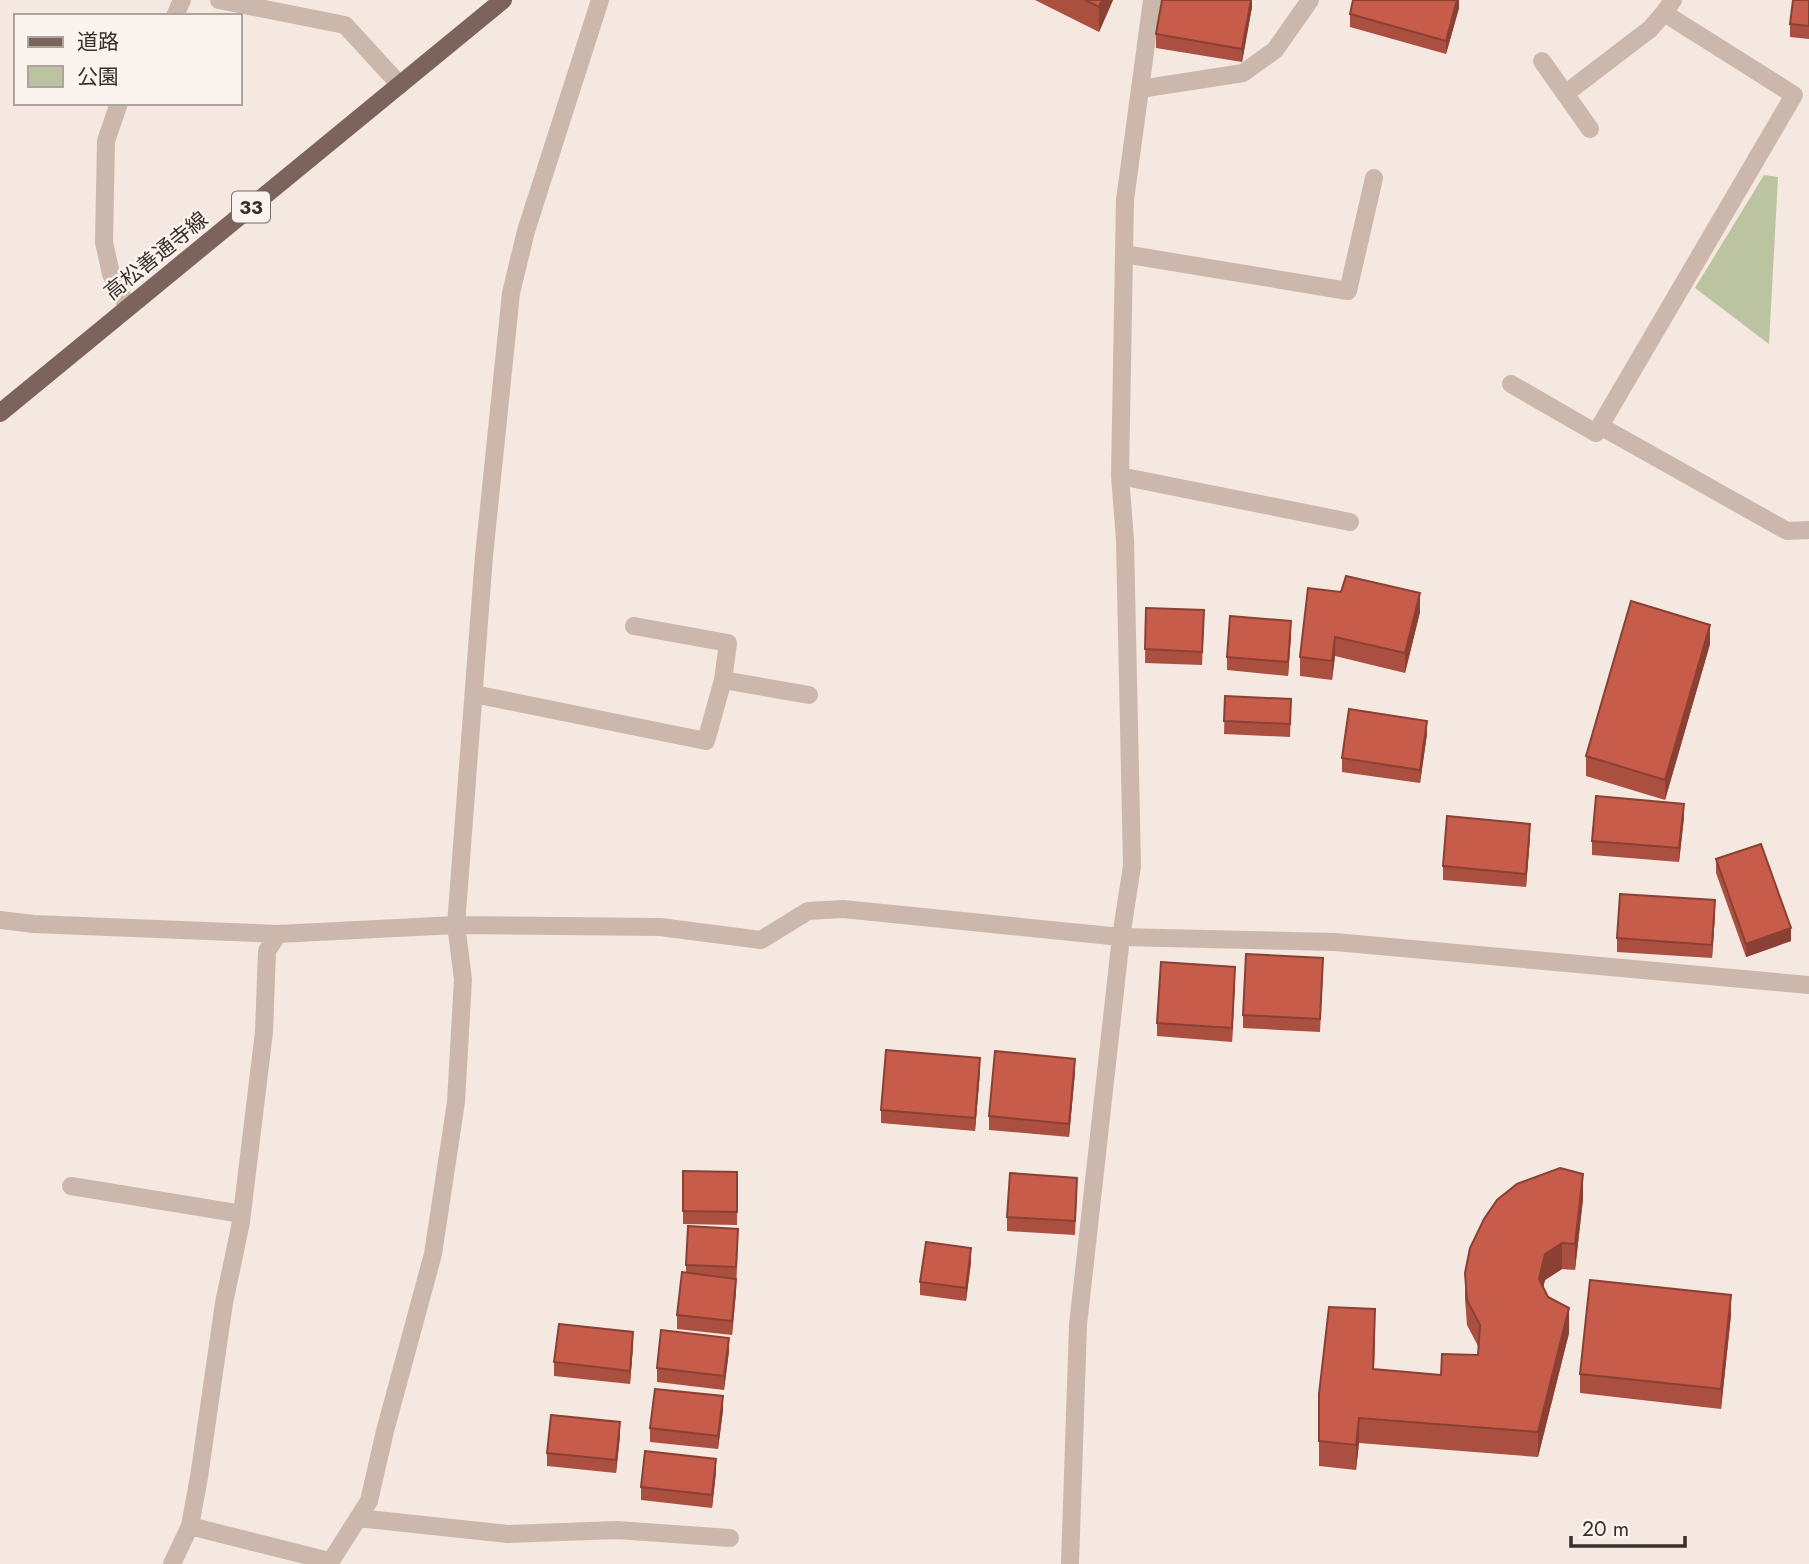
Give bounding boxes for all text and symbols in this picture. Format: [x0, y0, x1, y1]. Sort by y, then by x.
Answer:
legend [14, 14, 242, 105]
text: 道路 [77, 27, 119, 57]
text: 公園 [77, 62, 119, 92]
road number: 33 [232, 192, 270, 223]
street label: 高松善通寺線 [98, 205, 214, 307]
scale bar [1571, 1504, 1685, 1548]
text: 20 m [1582, 1514, 1629, 1544]

